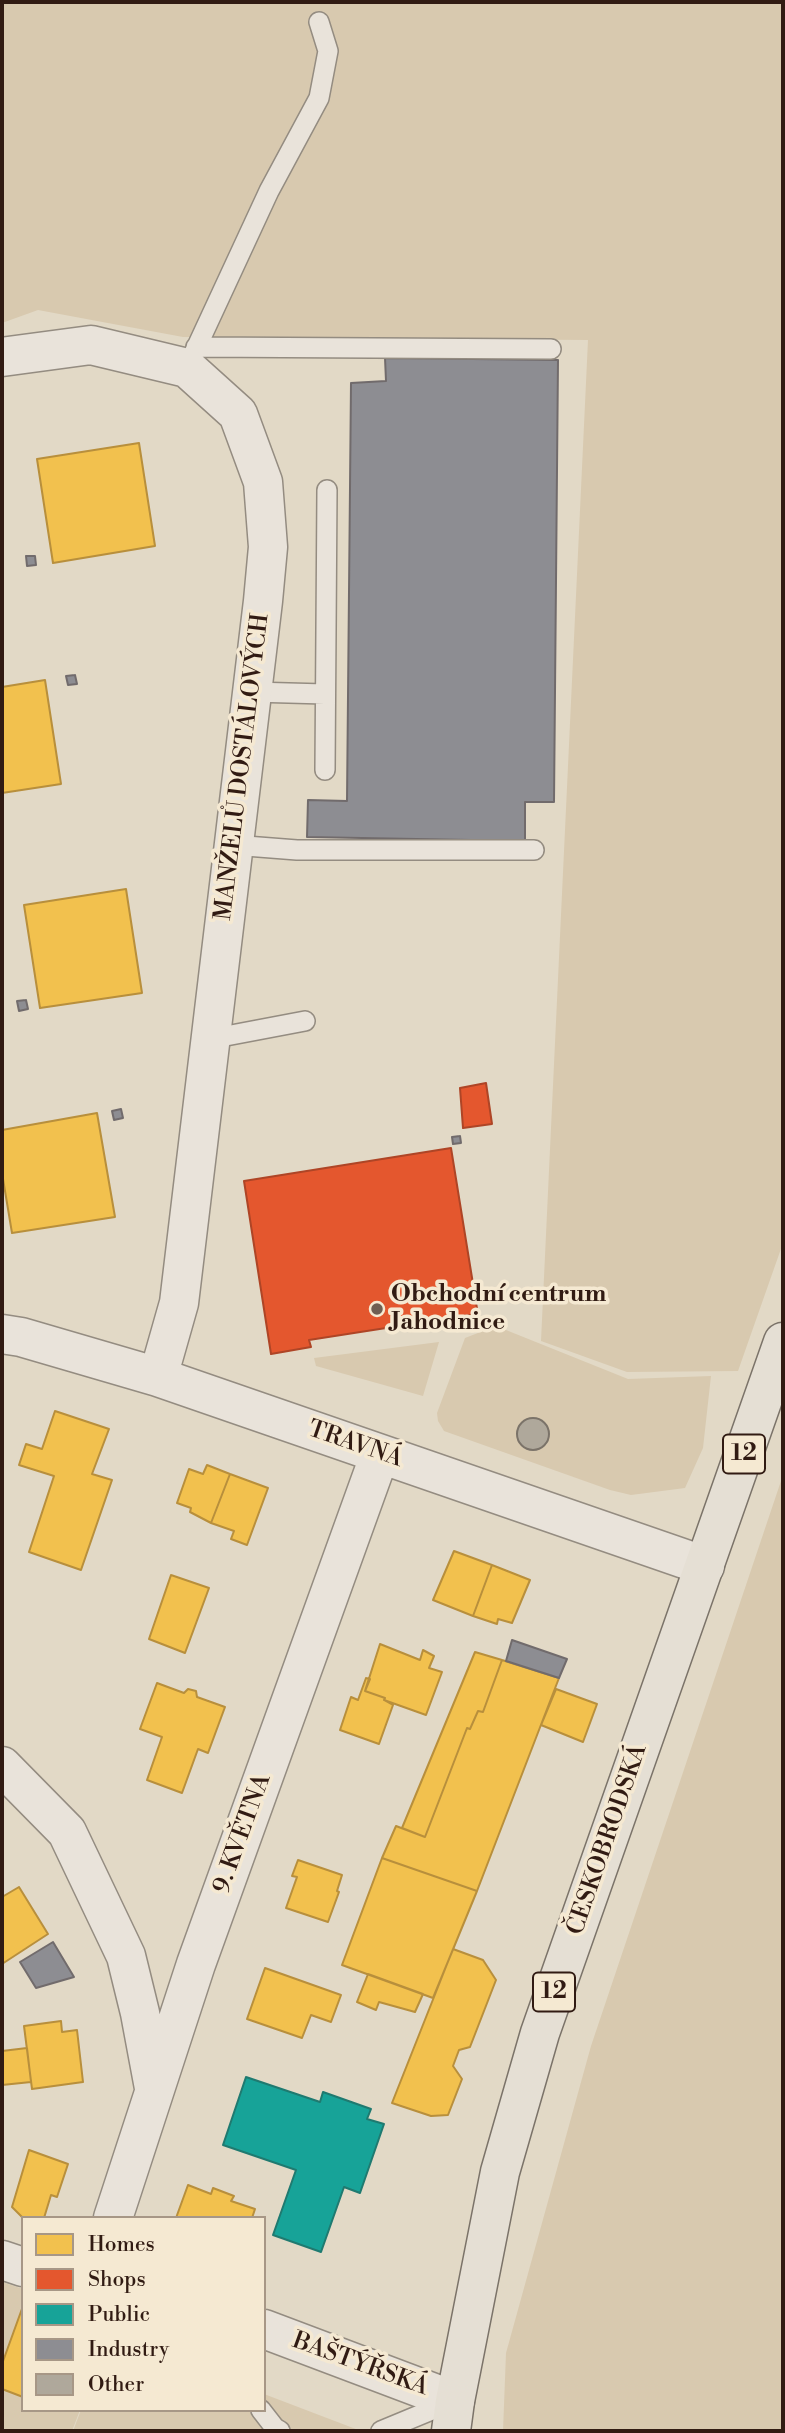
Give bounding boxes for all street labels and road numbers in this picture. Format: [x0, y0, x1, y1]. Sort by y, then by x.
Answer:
street label: MANŽELŮ DOSTÁLOVÝCH [210, 612, 276, 922]
street label: TRAVNÁ [304, 1415, 406, 1475]
road number: 12 [723, 1434, 765, 1474]
street label: ČESKOBRODSKÁ [562, 1741, 654, 1939]
street label: 9. KVĚTNA [208, 1770, 278, 1898]
road number: 12 [533, 1972, 575, 2011]
street label: BAŠTÝŘSKÁ [288, 2327, 432, 2403]

